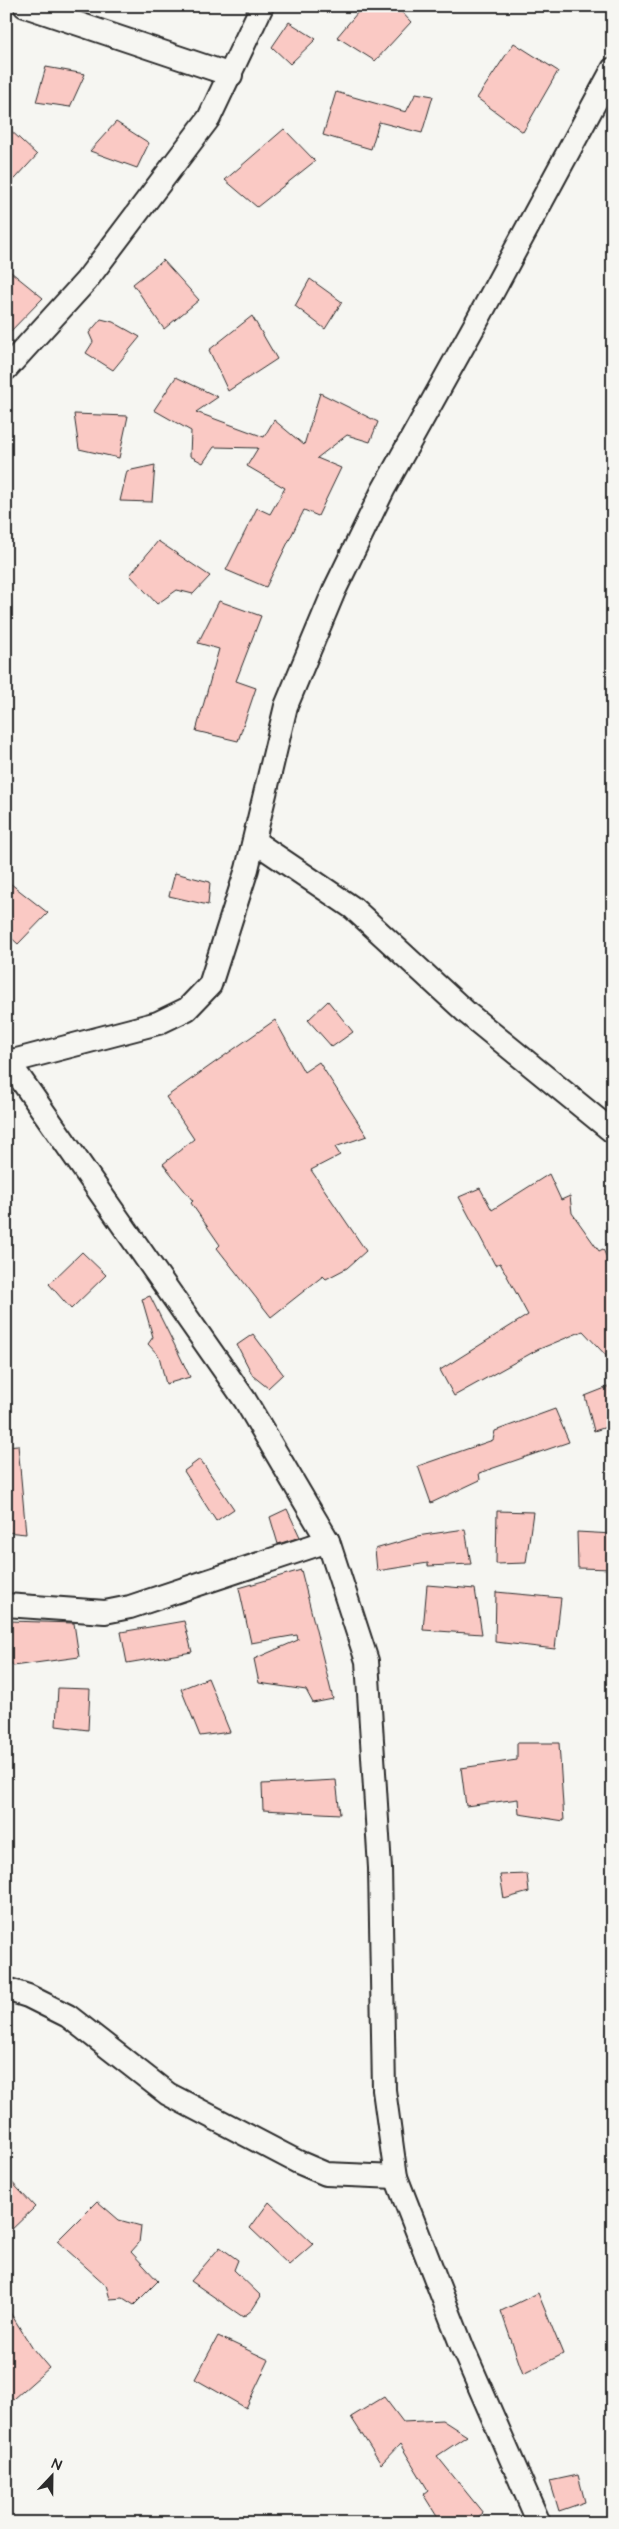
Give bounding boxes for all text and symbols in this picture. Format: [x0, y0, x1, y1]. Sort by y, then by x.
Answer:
north arrow [28, 2452, 78, 2502]
text: N [49, 2454, 65, 2476]

